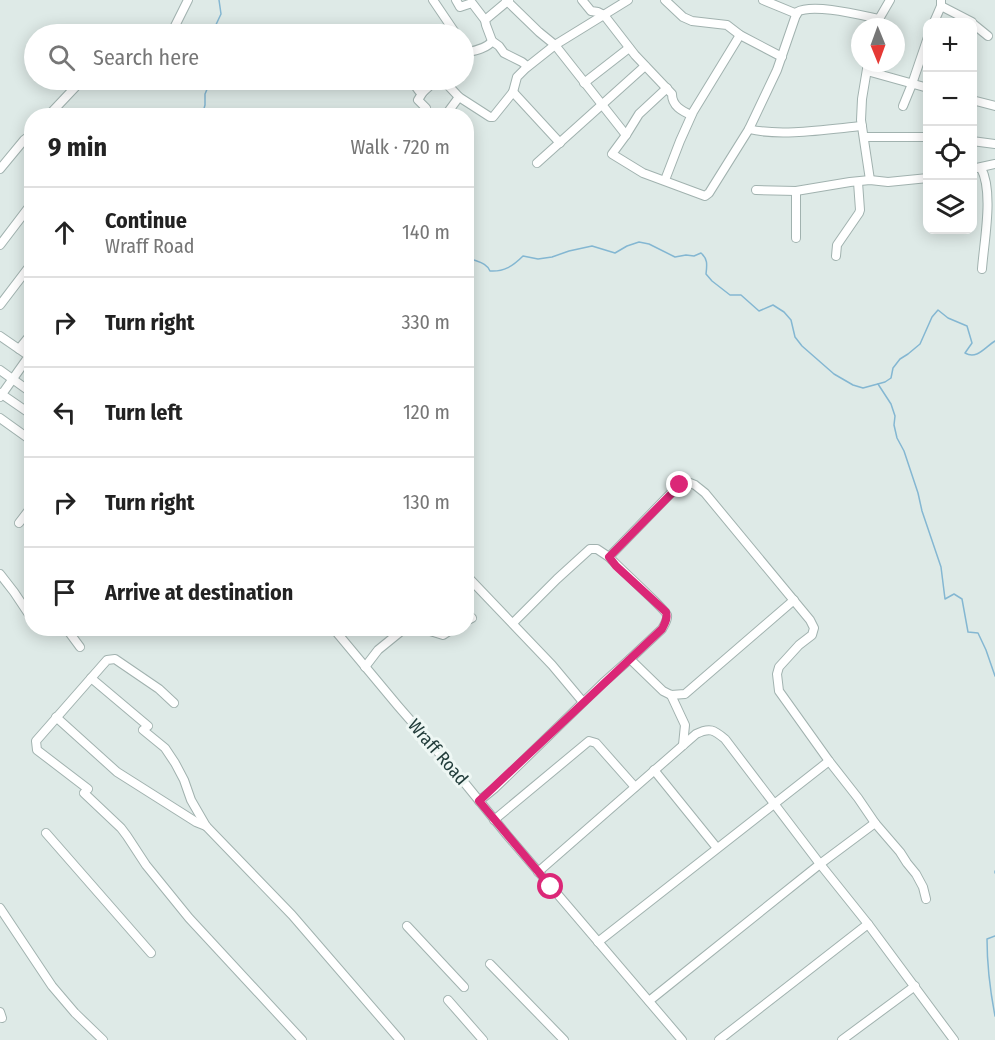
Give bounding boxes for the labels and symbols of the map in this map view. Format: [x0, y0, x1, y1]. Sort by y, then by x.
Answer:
north arrow [851, 18, 905, 72]
route end [666, 471, 692, 497]
street label: Wraff Road [403, 714, 473, 790]
route start [537, 873, 563, 899]

